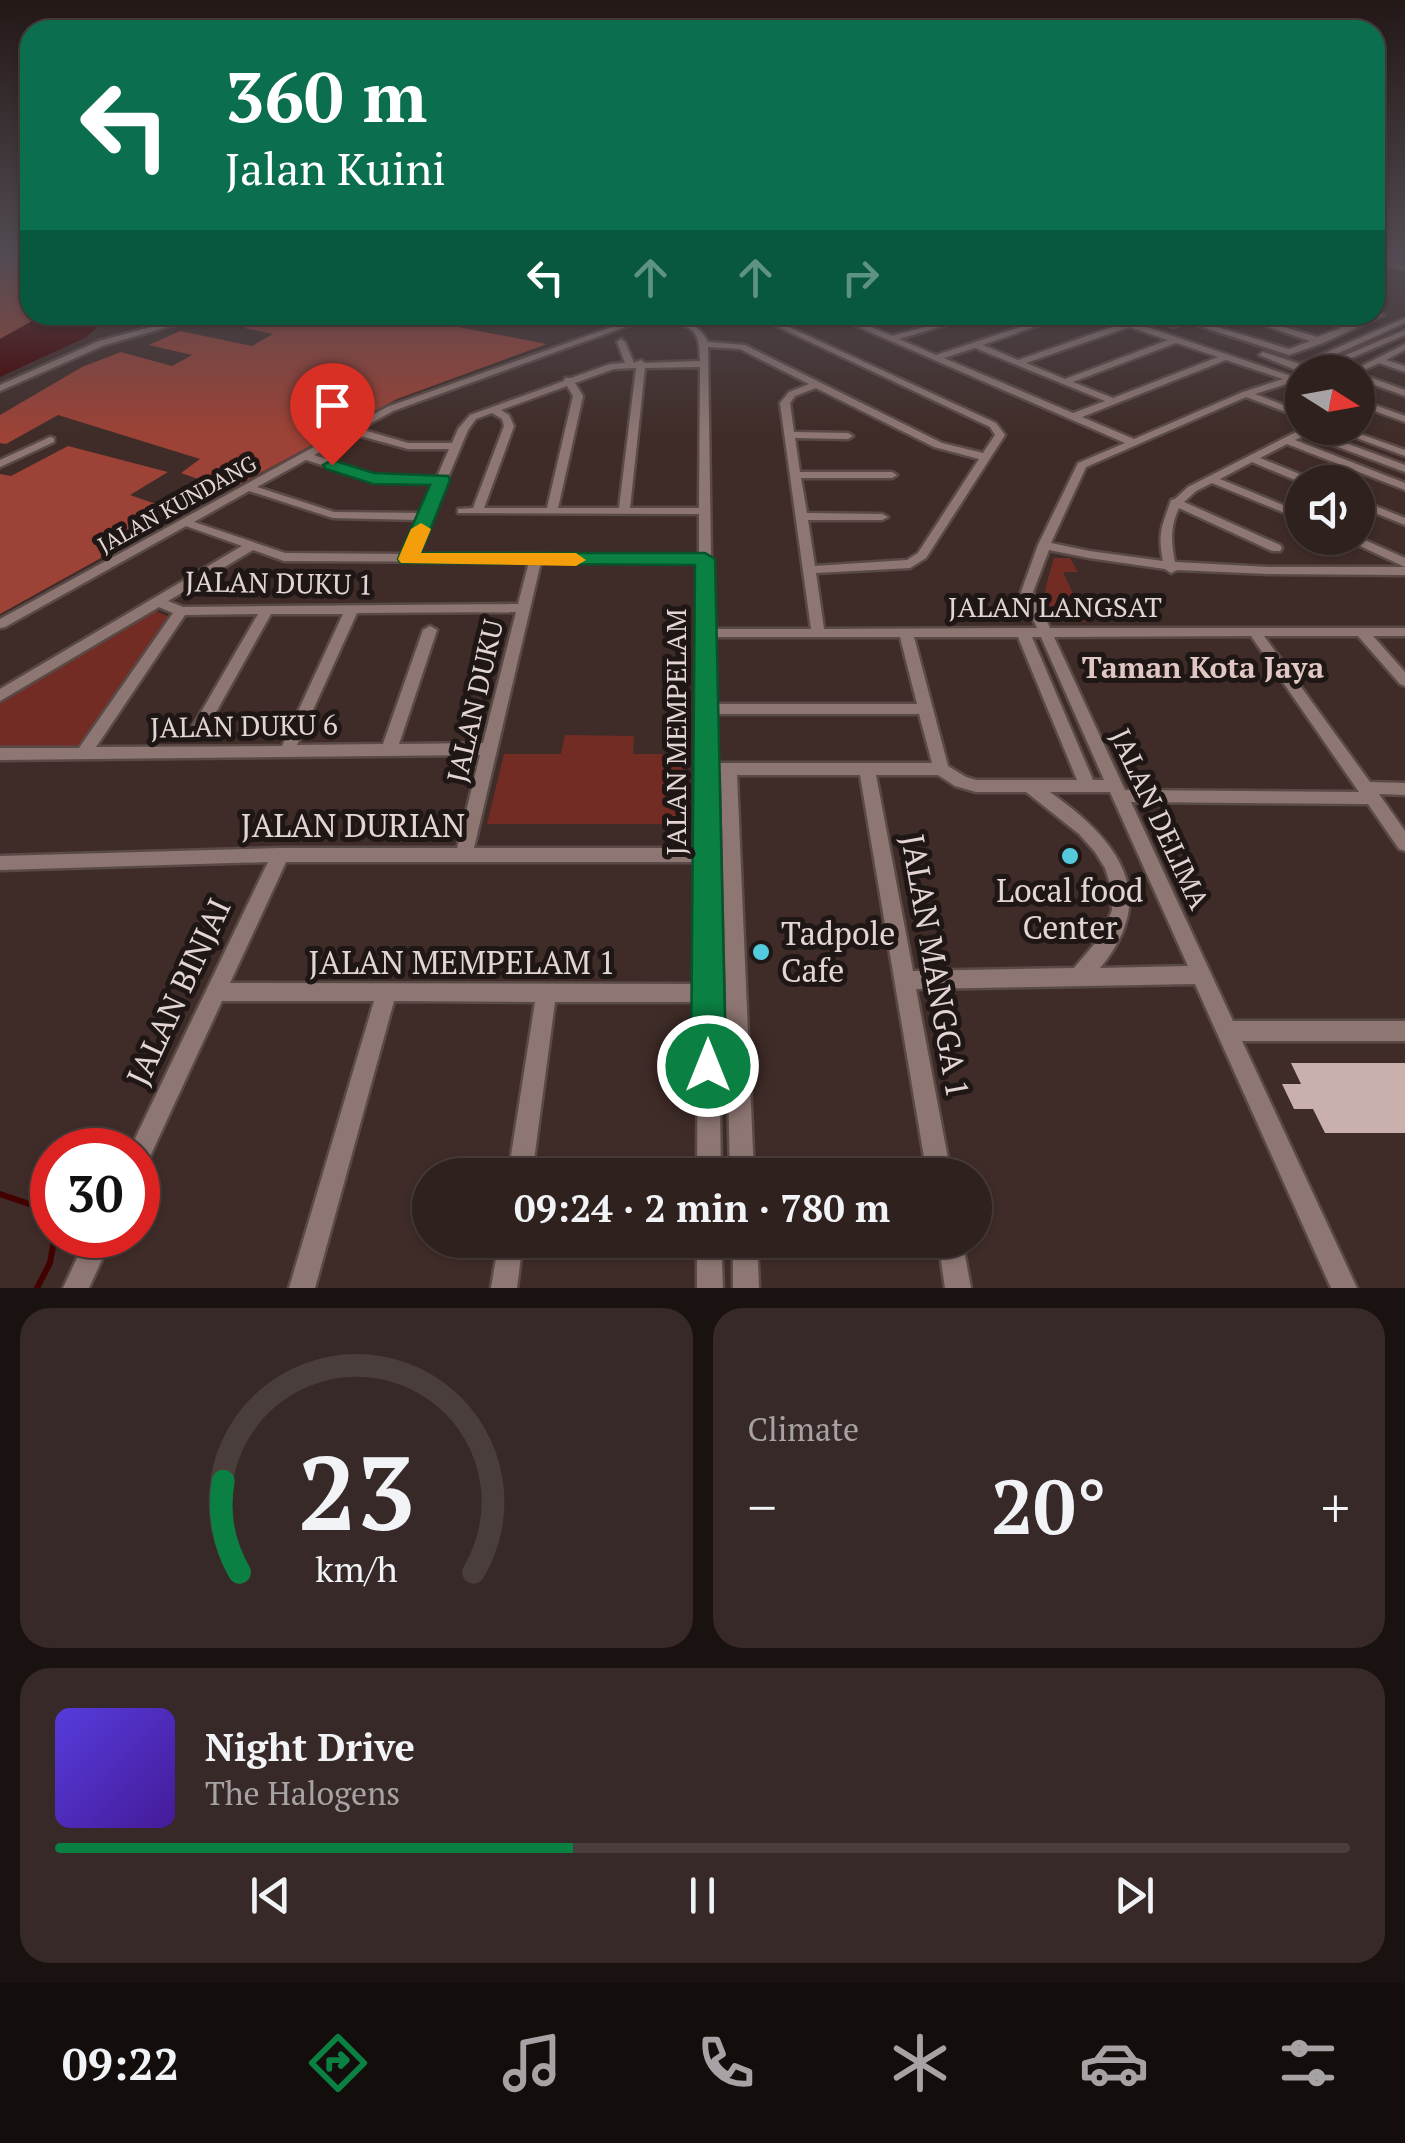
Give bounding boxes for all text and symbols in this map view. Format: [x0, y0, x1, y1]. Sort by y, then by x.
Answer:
text: 360 m [225, 49, 427, 142]
icon: left [60, 60, 190, 190]
text: Jalan Kuini [225, 138, 446, 198]
icon: left [518, 250, 573, 305]
icon: ahead [623, 250, 678, 305]
icon: ahead [728, 250, 783, 305]
icon: right [833, 250, 888, 305]
north arrow [1285, 355, 1375, 445]
map controls [1285, 355, 1375, 555]
pin [290, 363, 375, 466]
icon: arrive [305, 378, 360, 433]
street label: JALAN KUNDANG [92, 448, 261, 559]
button: sound [1285, 465, 1375, 555]
street label: JALAN DUKU 1 [185, 562, 373, 603]
street label: JALAN LANGSAT [948, 588, 1162, 625]
street label: JALAN MEMPELAM [657, 608, 694, 856]
street label: JALAN DUKU [438, 616, 511, 786]
district label: Taman Kota Jaya [1082, 647, 1324, 687]
street label: JALAN DUKU 6 [150, 705, 338, 746]
street label: JALAN DELIMA [1102, 723, 1219, 916]
street label: JALAN DURIAN [241, 804, 465, 846]
street label: JALAN MANGGA 1 [892, 831, 980, 1101]
marker: Local food Center [1059, 845, 1081, 867]
place label: Local food Center [996, 869, 1144, 948]
street label: JALAN BINJAI [116, 891, 240, 1092]
place label: Tadpole Cafe [781, 912, 895, 991]
street label: JALAN MEMPELAM 1 [308, 941, 616, 983]
marker: Tadpole Cafe [750, 941, 772, 963]
position arrow [656, 1014, 760, 1118]
speed limit sign: 30 [30, 1128, 160, 1258]
text: 09:24 · 2 min · 780 m [514, 1183, 890, 1233]
text: Climate [748, 1408, 859, 1450]
text: 23 [297, 1422, 415, 1560]
text: 20° [991, 1456, 1107, 1555]
text: − [748, 1470, 777, 1543]
text: + [1321, 1470, 1350, 1543]
text: km/h [315, 1545, 398, 1592]
text: Night Drive [205, 1722, 415, 1772]
text: The Halogens [205, 1772, 400, 1814]
icon: previous [243, 1868, 298, 1923]
icon: pause [675, 1868, 730, 1923]
icon: next [1107, 1868, 1162, 1923]
icon: directions [303, 2028, 373, 2098]
icon: music [497, 2028, 567, 2098]
icon: phone [691, 2028, 761, 2098]
icon: climate [885, 2028, 955, 2098]
icon: car [1079, 2028, 1149, 2098]
icon: filters [1273, 2028, 1343, 2098]
text: 09:22 [62, 2033, 179, 2093]

